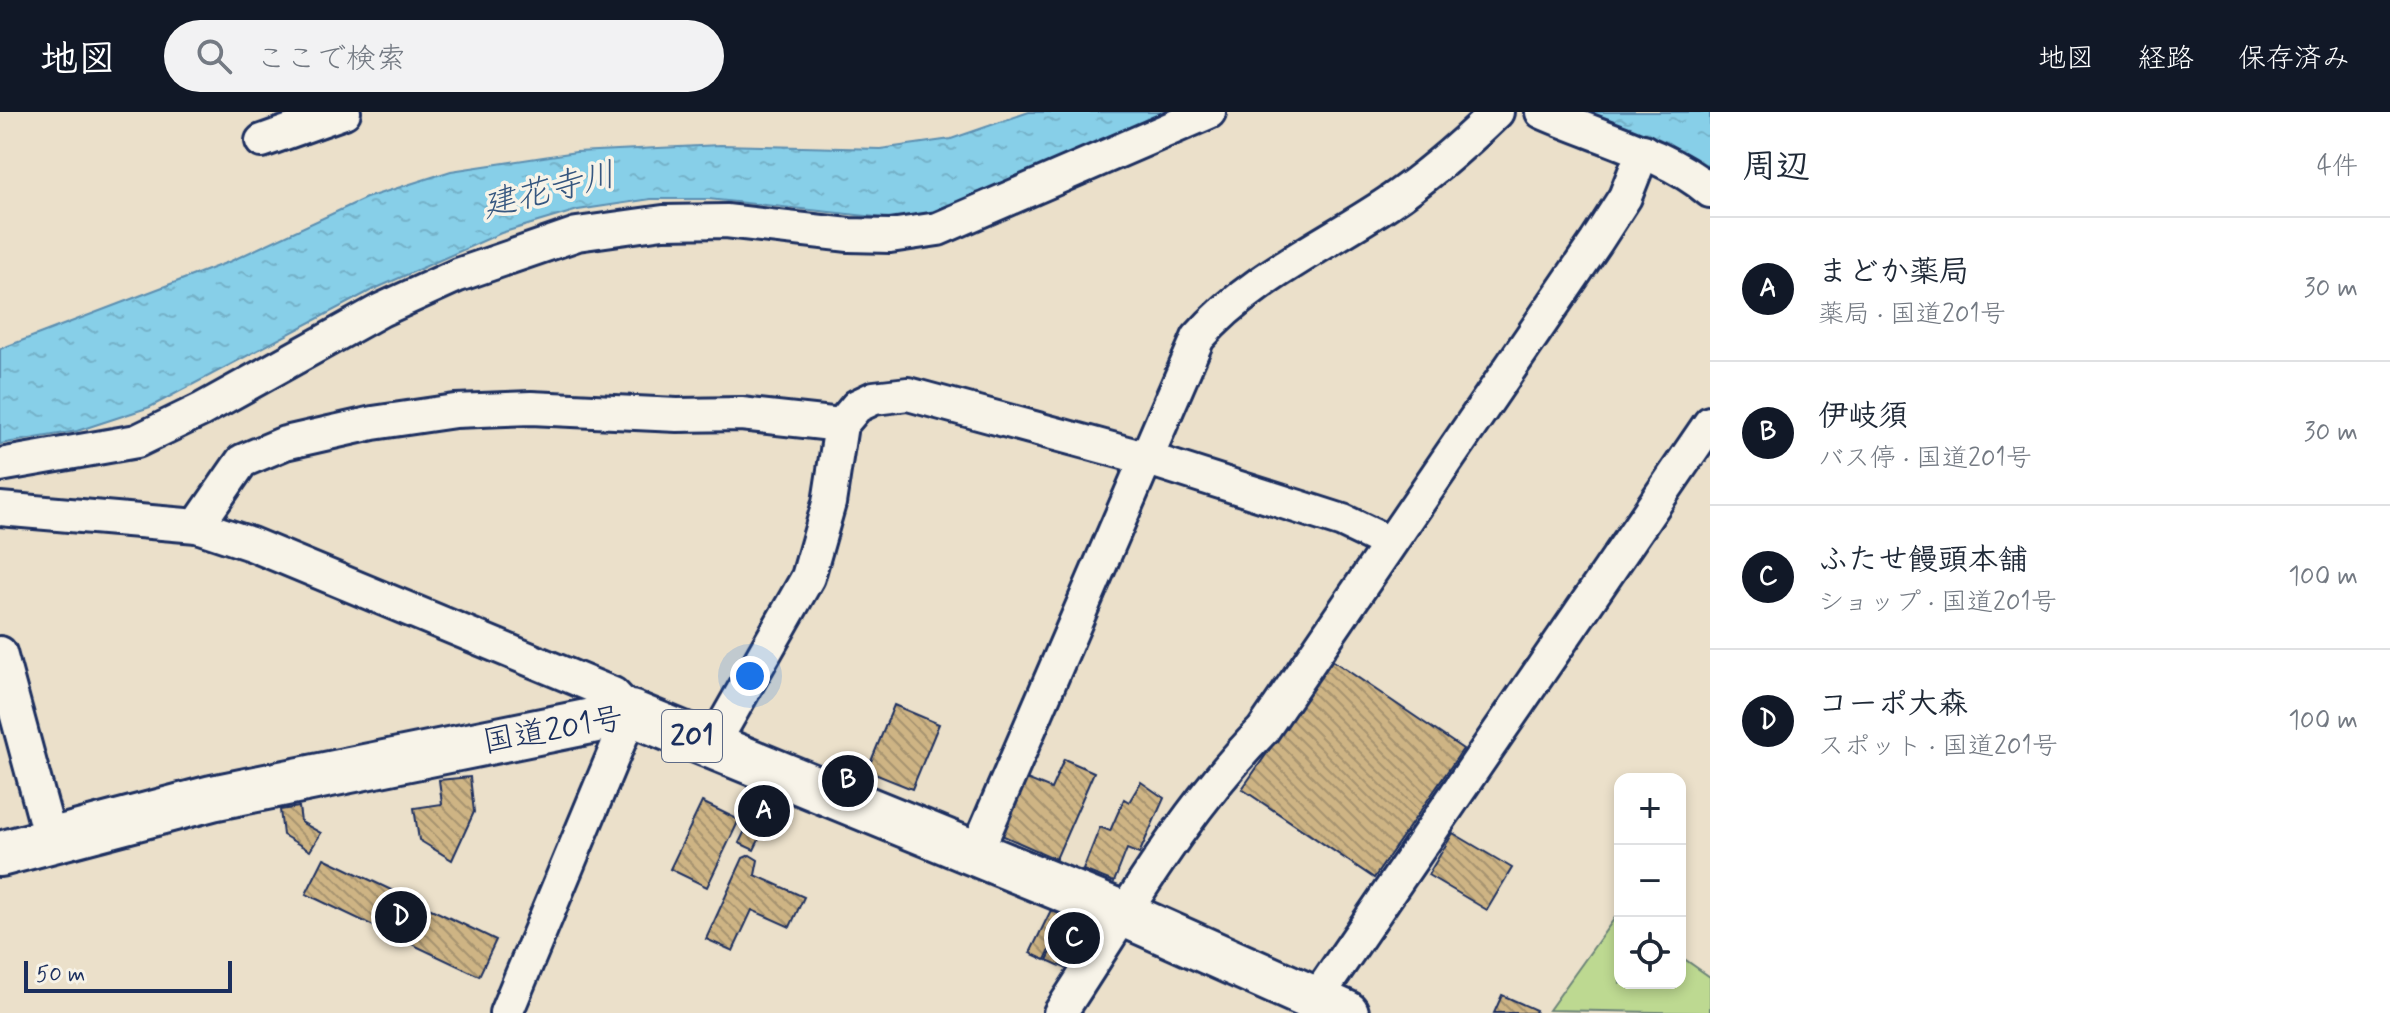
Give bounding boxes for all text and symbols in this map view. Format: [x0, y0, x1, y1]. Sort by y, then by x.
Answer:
search box [164, 20, 724, 92]
icon: search [192, 34, 236, 78]
text: 地図 [40, 36, 116, 85]
text: ここで検索 [256, 40, 406, 79]
text: 地図 [2038, 41, 2094, 78]
text: 経路 [2138, 41, 2194, 78]
text: 保存済み [2238, 41, 2350, 78]
text: 周辺 [1742, 145, 1810, 190]
text: 4件 [2317, 150, 2358, 184]
water label: 建花寺川 [478, 153, 620, 229]
text: まどか薬局 [1818, 253, 1969, 292]
text: A [1759, 272, 1777, 306]
text: 30 m [2304, 272, 2358, 306]
text: 薬局 · 国道201号 [1818, 298, 2006, 332]
text: 伊岐須 [1818, 397, 1908, 436]
text: B [1760, 416, 1776, 450]
text: 30 m [2304, 416, 2358, 450]
text: バス停 · 国道201号 [1818, 442, 2032, 476]
text: ふたせ饅頭本舗 [1818, 541, 2028, 580]
text: C [1759, 560, 1777, 594]
text: 100 m [2288, 560, 2358, 594]
text: ショップ · 国道201号 [1818, 586, 2057, 620]
your location [730, 656, 770, 696]
text: コーポ大森 [1818, 685, 1968, 724]
street label: 国道201号 [479, 698, 627, 764]
text: D [1759, 704, 1777, 738]
text: 100 m [2288, 704, 2358, 738]
road number: 201 [662, 710, 722, 762]
text: スポット · 国道201号 [1818, 730, 2058, 764]
pin: B [822, 751, 874, 811]
map controls [1614, 773, 1686, 989]
button: + [1614, 773, 1686, 845]
pin: A [738, 781, 790, 841]
button: − [1614, 845, 1686, 917]
pin: D [375, 887, 427, 947]
pin: C [1048, 908, 1100, 968]
button: locate [1614, 917, 1686, 989]
scale bar [24, 957, 232, 993]
text: 50 m [36, 961, 85, 989]

